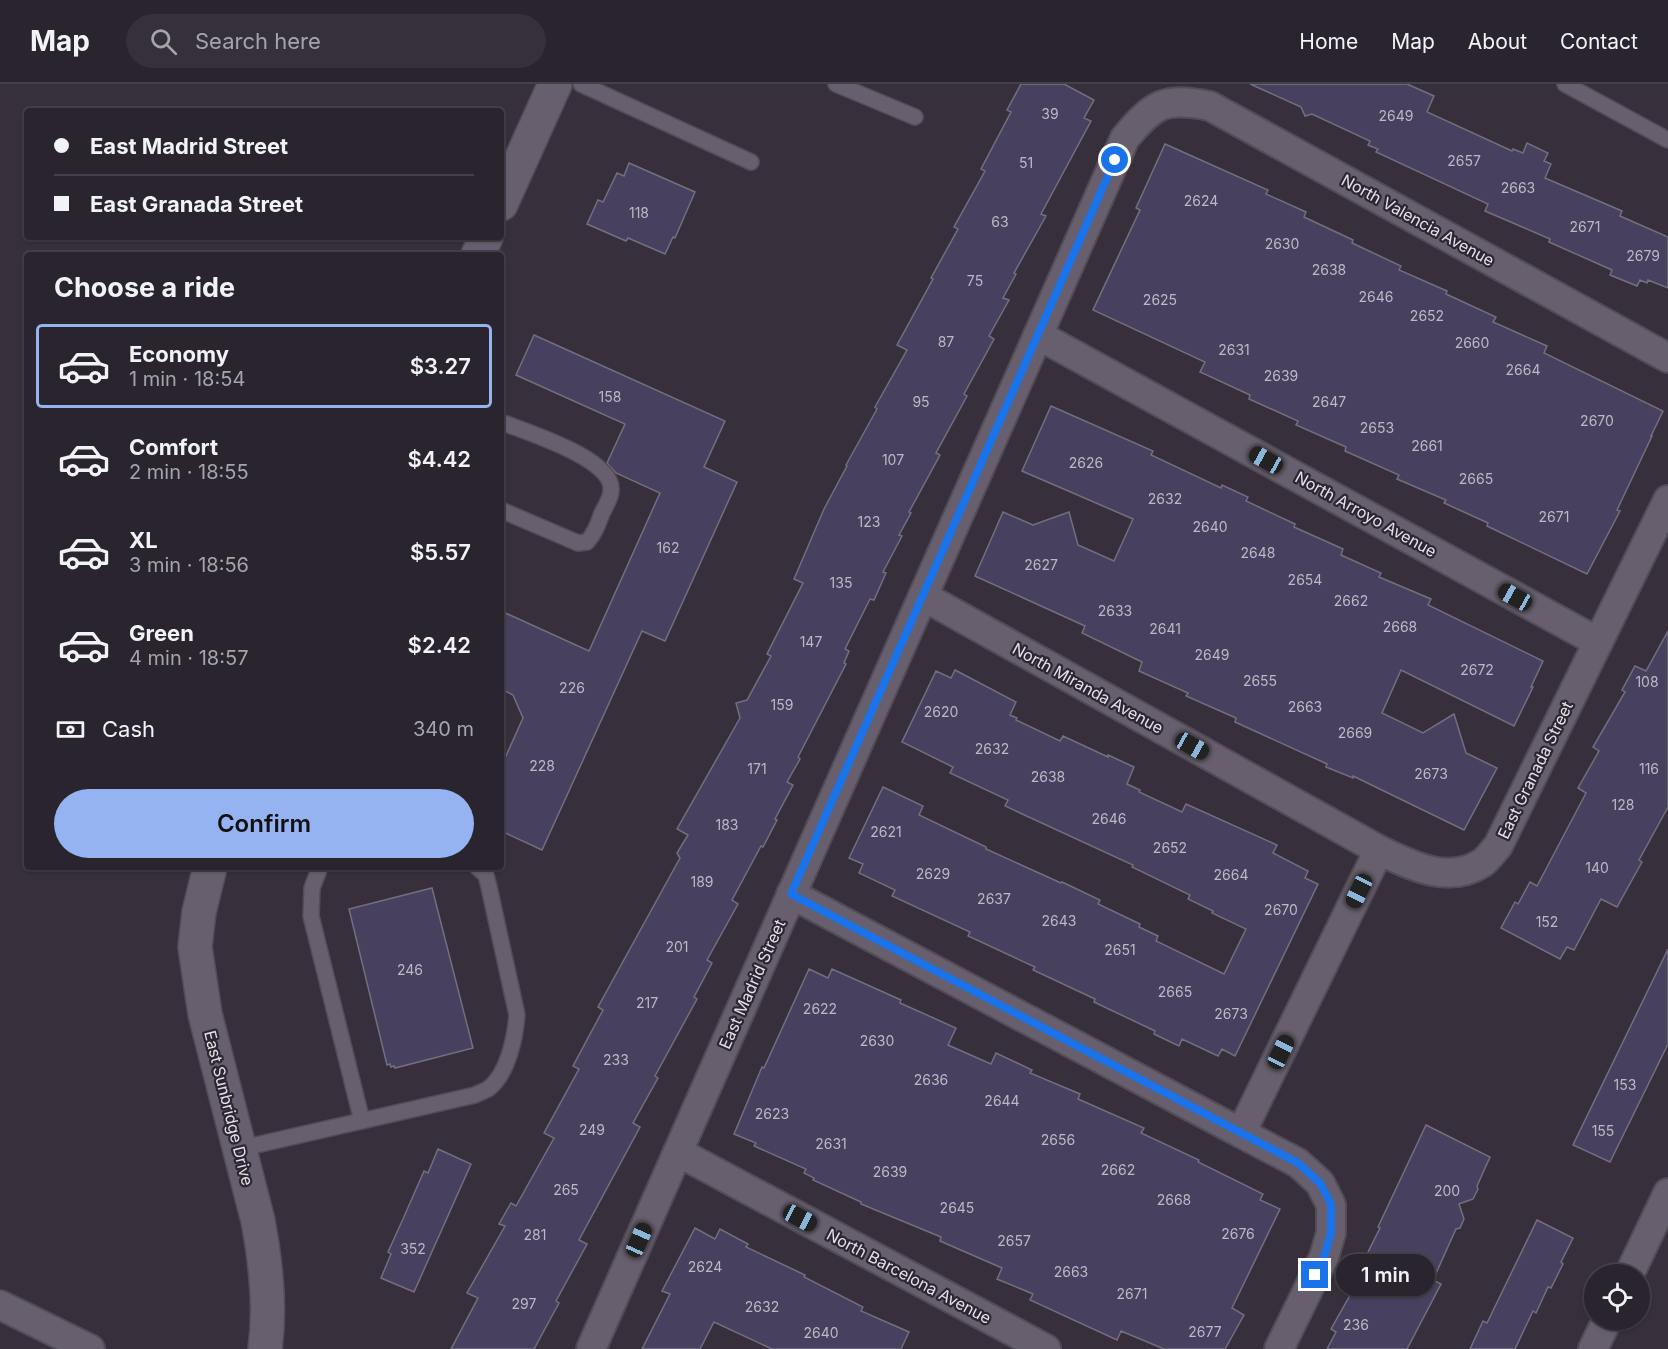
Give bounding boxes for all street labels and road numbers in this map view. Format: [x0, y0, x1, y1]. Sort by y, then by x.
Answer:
street label: North Valencia Avenue [1338, 170, 1498, 270]
street label: North Arroyo Avenue [1292, 467, 1440, 561]
street label: North Miranda Avenue [1009, 638, 1167, 738]
street label: East Granada Street [1493, 698, 1577, 842]
street label: East Madrid Street [714, 916, 790, 1052]
street label: East Sunbridge Drive [200, 1028, 258, 1188]
street label: North Barcelona Avenue [823, 1224, 995, 1328]

